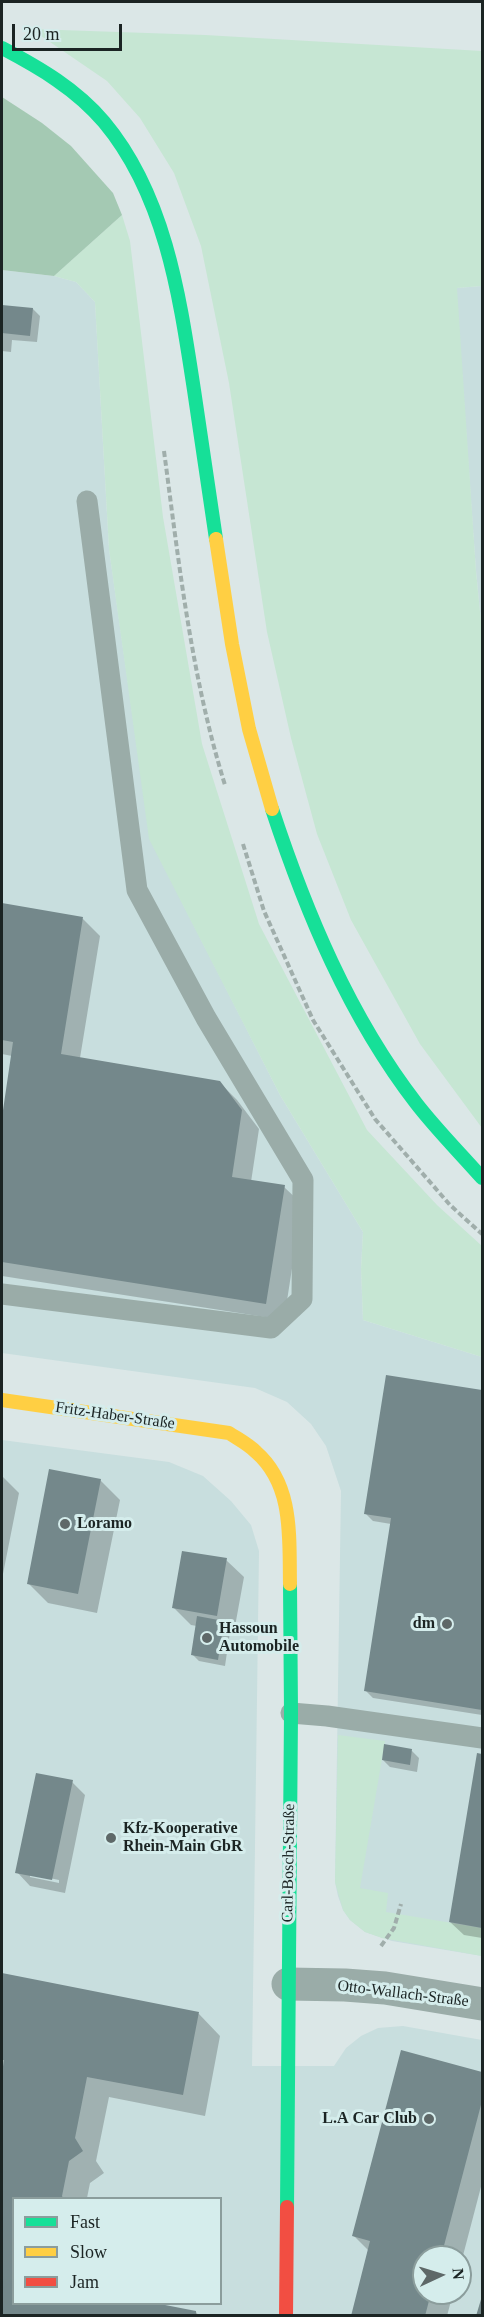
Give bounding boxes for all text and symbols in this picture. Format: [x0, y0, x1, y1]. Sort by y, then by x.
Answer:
scale bar [15, 12, 124, 50]
text: 20 m [23, 24, 60, 44]
street label: Fritz-Haber-Straße [54, 1398, 176, 1434]
place label: Loramo [77, 1514, 132, 1534]
marker: Loramo [58, 1517, 72, 1531]
place label: dm [413, 1614, 435, 1634]
marker: dm [440, 1617, 454, 1631]
place label: Hassoun Automobile [219, 1619, 299, 1657]
marker: Hassoun Automobile [200, 1631, 214, 1645]
street label: Carl-Bosch-Straße [278, 1803, 300, 1923]
place label: Kfz-Kooperative Rhein-Main GbR [123, 1819, 243, 1857]
marker: Kfz-Kooperative Rhein-Main GbR [104, 1831, 118, 1845]
street label: Otto-Wallach-Straße [336, 1976, 470, 2012]
place label: L.A Car Club [322, 2109, 417, 2129]
marker: L.A Car Club [422, 2112, 436, 2126]
legend [12, 2197, 222, 2305]
text: Fast [70, 2212, 100, 2232]
text: Slow [70, 2242, 107, 2262]
north arrow [412, 2245, 472, 2305]
text: N [450, 2267, 467, 2280]
text: Jam [70, 2272, 99, 2292]

